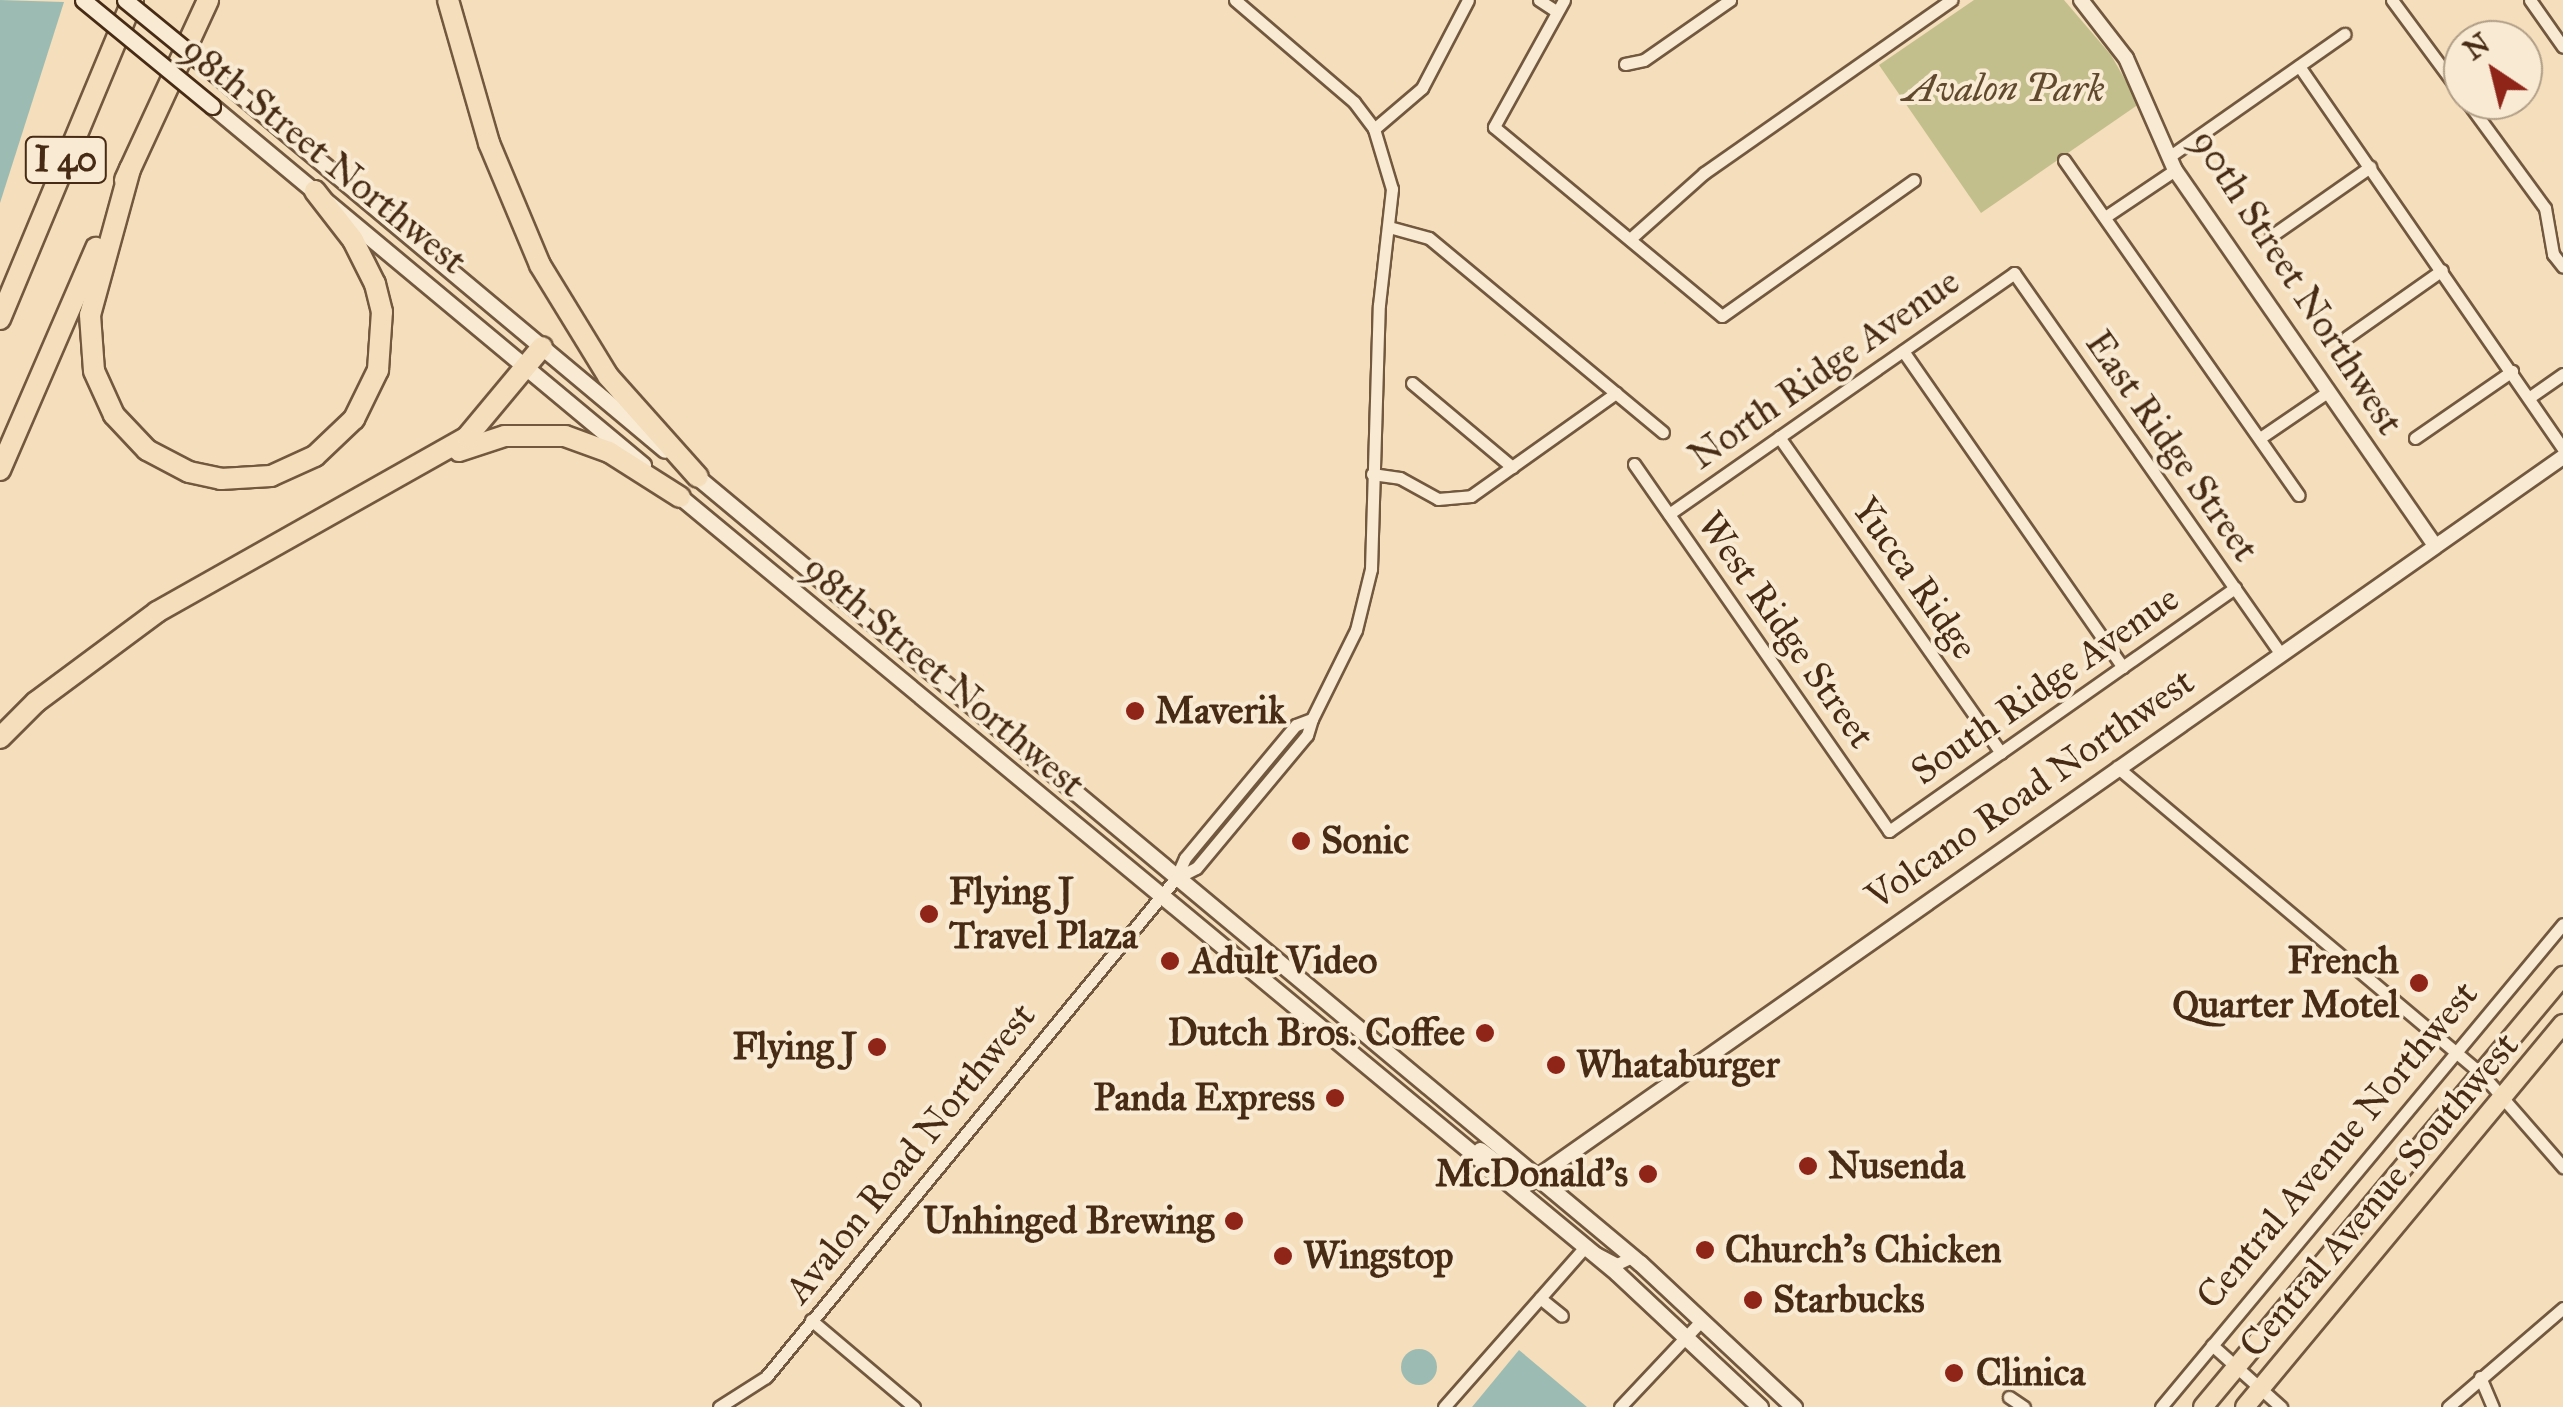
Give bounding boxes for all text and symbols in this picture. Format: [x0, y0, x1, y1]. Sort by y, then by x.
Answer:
north arrow [2443, 20, 2543, 120]
street label: 98th Street Northwest [173, 26, 475, 284]
text: N [2457, 26, 2496, 68]
park label: Avalon Park [1903, 66, 2105, 112]
street label: 90th Street Northwest [2181, 121, 2413, 443]
road number: I 40 [23, 130, 108, 190]
street label: North Ridge Avenue [1680, 259, 1968, 479]
street label: East Ridge Street [2076, 322, 2268, 570]
street label: Yucca Ridge [1843, 488, 1987, 668]
street label: West Ridge Street [1688, 503, 1884, 757]
street label: 98th Street Northwest [794, 545, 1094, 807]
street label: South Ridge Avenue [1902, 576, 2188, 794]
street label: Volcano Road Northwest [1857, 659, 2203, 919]
place label: Maverik [1155, 688, 1286, 734]
marker: Maverik [1124, 700, 1146, 722]
place label: Sonic [1321, 818, 1409, 864]
marker: Sonic [1290, 830, 1312, 852]
place label: Flying J Travel Plaza [949, 869, 1138, 958]
marker: Flying J Travel Plaza [918, 903, 940, 925]
place label: Adult Video [1190, 938, 1378, 984]
place label: French Quarter Motel [2172, 938, 2399, 1028]
marker: Adult Video [1159, 950, 1181, 972]
street label: Central Avenue Northwest [2187, 972, 2487, 1318]
marker: French Quarter Motel [2408, 972, 2430, 994]
street label: Avalon Road Northwest [775, 994, 1045, 1312]
place label: Dutch Bros. Coffee [1168, 1010, 1465, 1056]
marker: Dutch Bros. Coffee [1474, 1022, 1496, 1044]
street label: Central Avenue Southwest [2230, 1023, 2528, 1367]
place label: Flying J [732, 1024, 857, 1070]
marker: Flying J [866, 1036, 888, 1058]
place label: Whataburger [1576, 1042, 1780, 1088]
marker: Whataburger [1545, 1054, 1567, 1076]
place label: Panda Express [1094, 1075, 1315, 1121]
marker: Panda Express [1324, 1087, 1346, 1109]
place label: Nusenda [1828, 1143, 1965, 1189]
place label: McDonald's [1435, 1151, 1628, 1197]
marker: Nusenda [1797, 1155, 1819, 1177]
marker: McDonald's [1637, 1163, 1659, 1185]
place label: Unhinged Brewing [923, 1198, 1214, 1244]
marker: Unhinged Brewing [1223, 1210, 1245, 1232]
place label: Church's Chicken [1725, 1227, 2002, 1273]
place label: Wingstop [1303, 1233, 1454, 1279]
marker: Church's Chicken [1694, 1239, 1716, 1261]
marker: Wingstop [1272, 1245, 1294, 1267]
place label: Starbucks [1773, 1277, 1925, 1323]
marker: Starbucks [1742, 1289, 1764, 1311]
place label: Clinica [1976, 1350, 2086, 1396]
marker: Clinica [1941, 1360, 1967, 1386]

